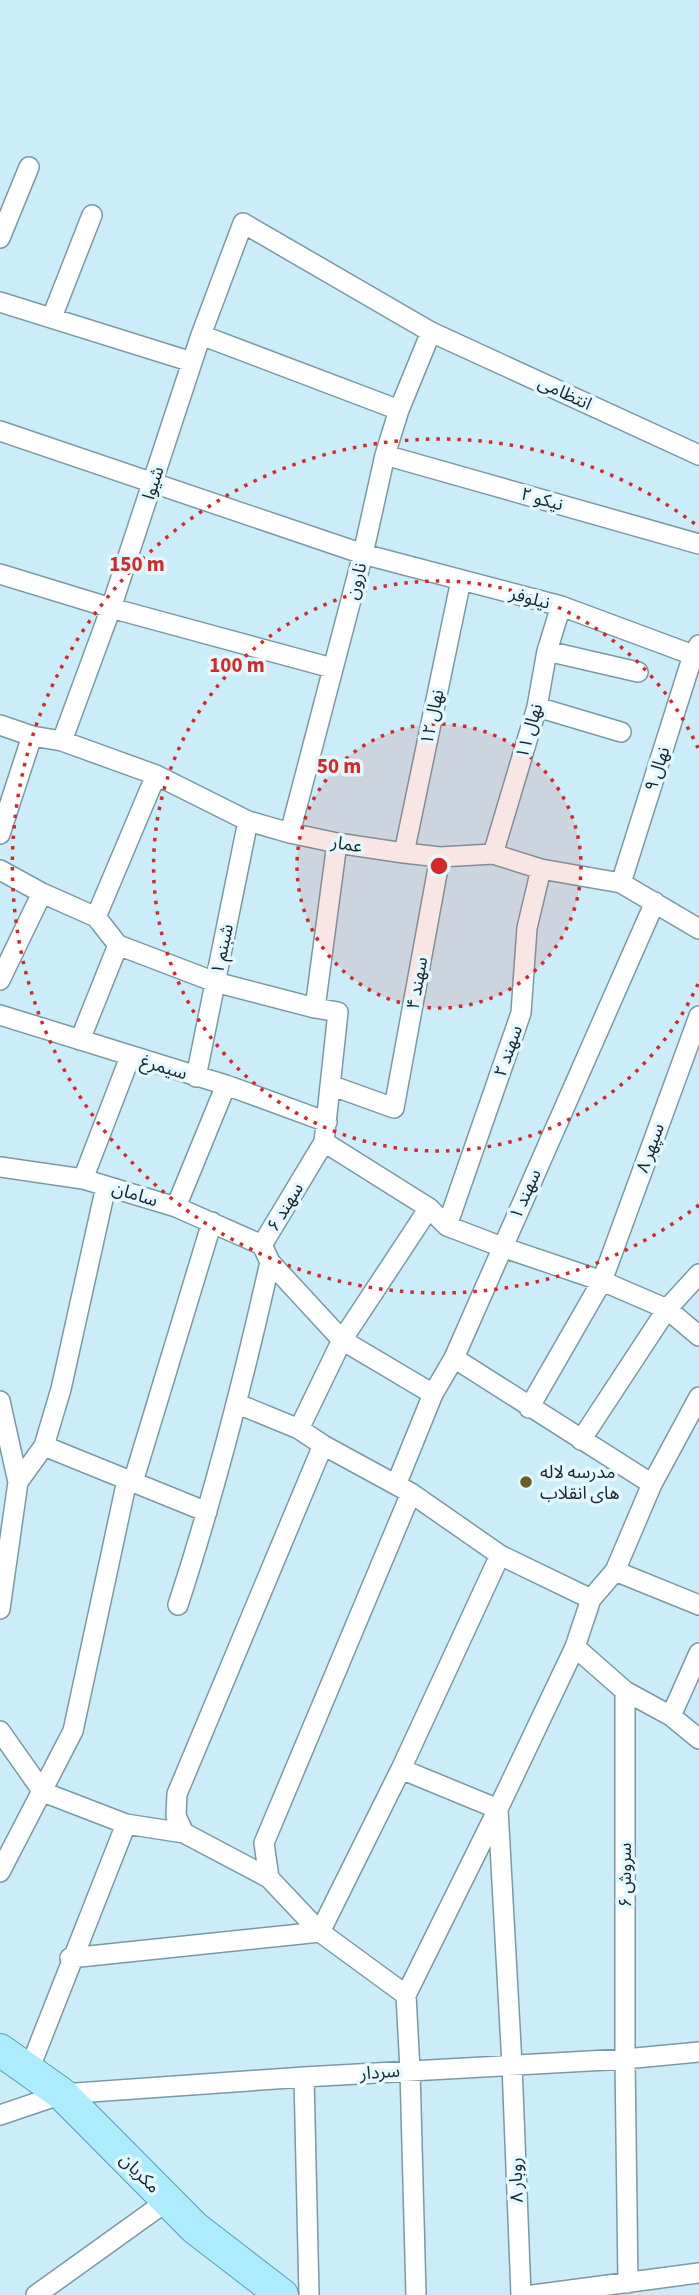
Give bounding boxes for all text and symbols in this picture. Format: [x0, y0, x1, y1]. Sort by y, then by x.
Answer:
street label: انتظامی [534, 370, 596, 417]
street label: شیوا [136, 463, 171, 503]
street label: نیکو ۲ [518, 482, 566, 517]
text: 150 m [109, 549, 165, 579]
street label: نارون [340, 560, 373, 602]
street label: نیلوفر [506, 581, 553, 616]
text: 100 m [209, 650, 265, 680]
street label: نهال ۱۲ [414, 687, 451, 747]
street label: نهال ۱۱ [510, 701, 549, 761]
street label: نهال ۹ [639, 744, 676, 795]
text: 50 m [317, 751, 361, 781]
street label: عمار [329, 830, 364, 859]
centre of rings [427, 854, 451, 878]
street label: شبنم ۱ [205, 922, 240, 976]
street label: سهند ۴ [401, 955, 434, 1011]
street label: سهند ۲ [488, 1022, 529, 1080]
street label: سیمرغ [137, 1049, 190, 1087]
street label: سپهر ۸ [630, 1120, 671, 1176]
street label: سهند ۱ [503, 1165, 548, 1223]
street label: سامان [109, 1176, 161, 1213]
street label: سهند ۶ [261, 1178, 310, 1236]
place label: مدرسه لاله های انقلاب [540, 1460, 620, 1506]
marker: مدرسه لاله های انقلاب [518, 1474, 534, 1490]
street label: سروش ۶ [613, 1843, 638, 1907]
street label: سردار [358, 2059, 401, 2086]
street label: مکریان [114, 2147, 166, 2199]
street label: روبار ۸ [503, 2157, 530, 2203]

